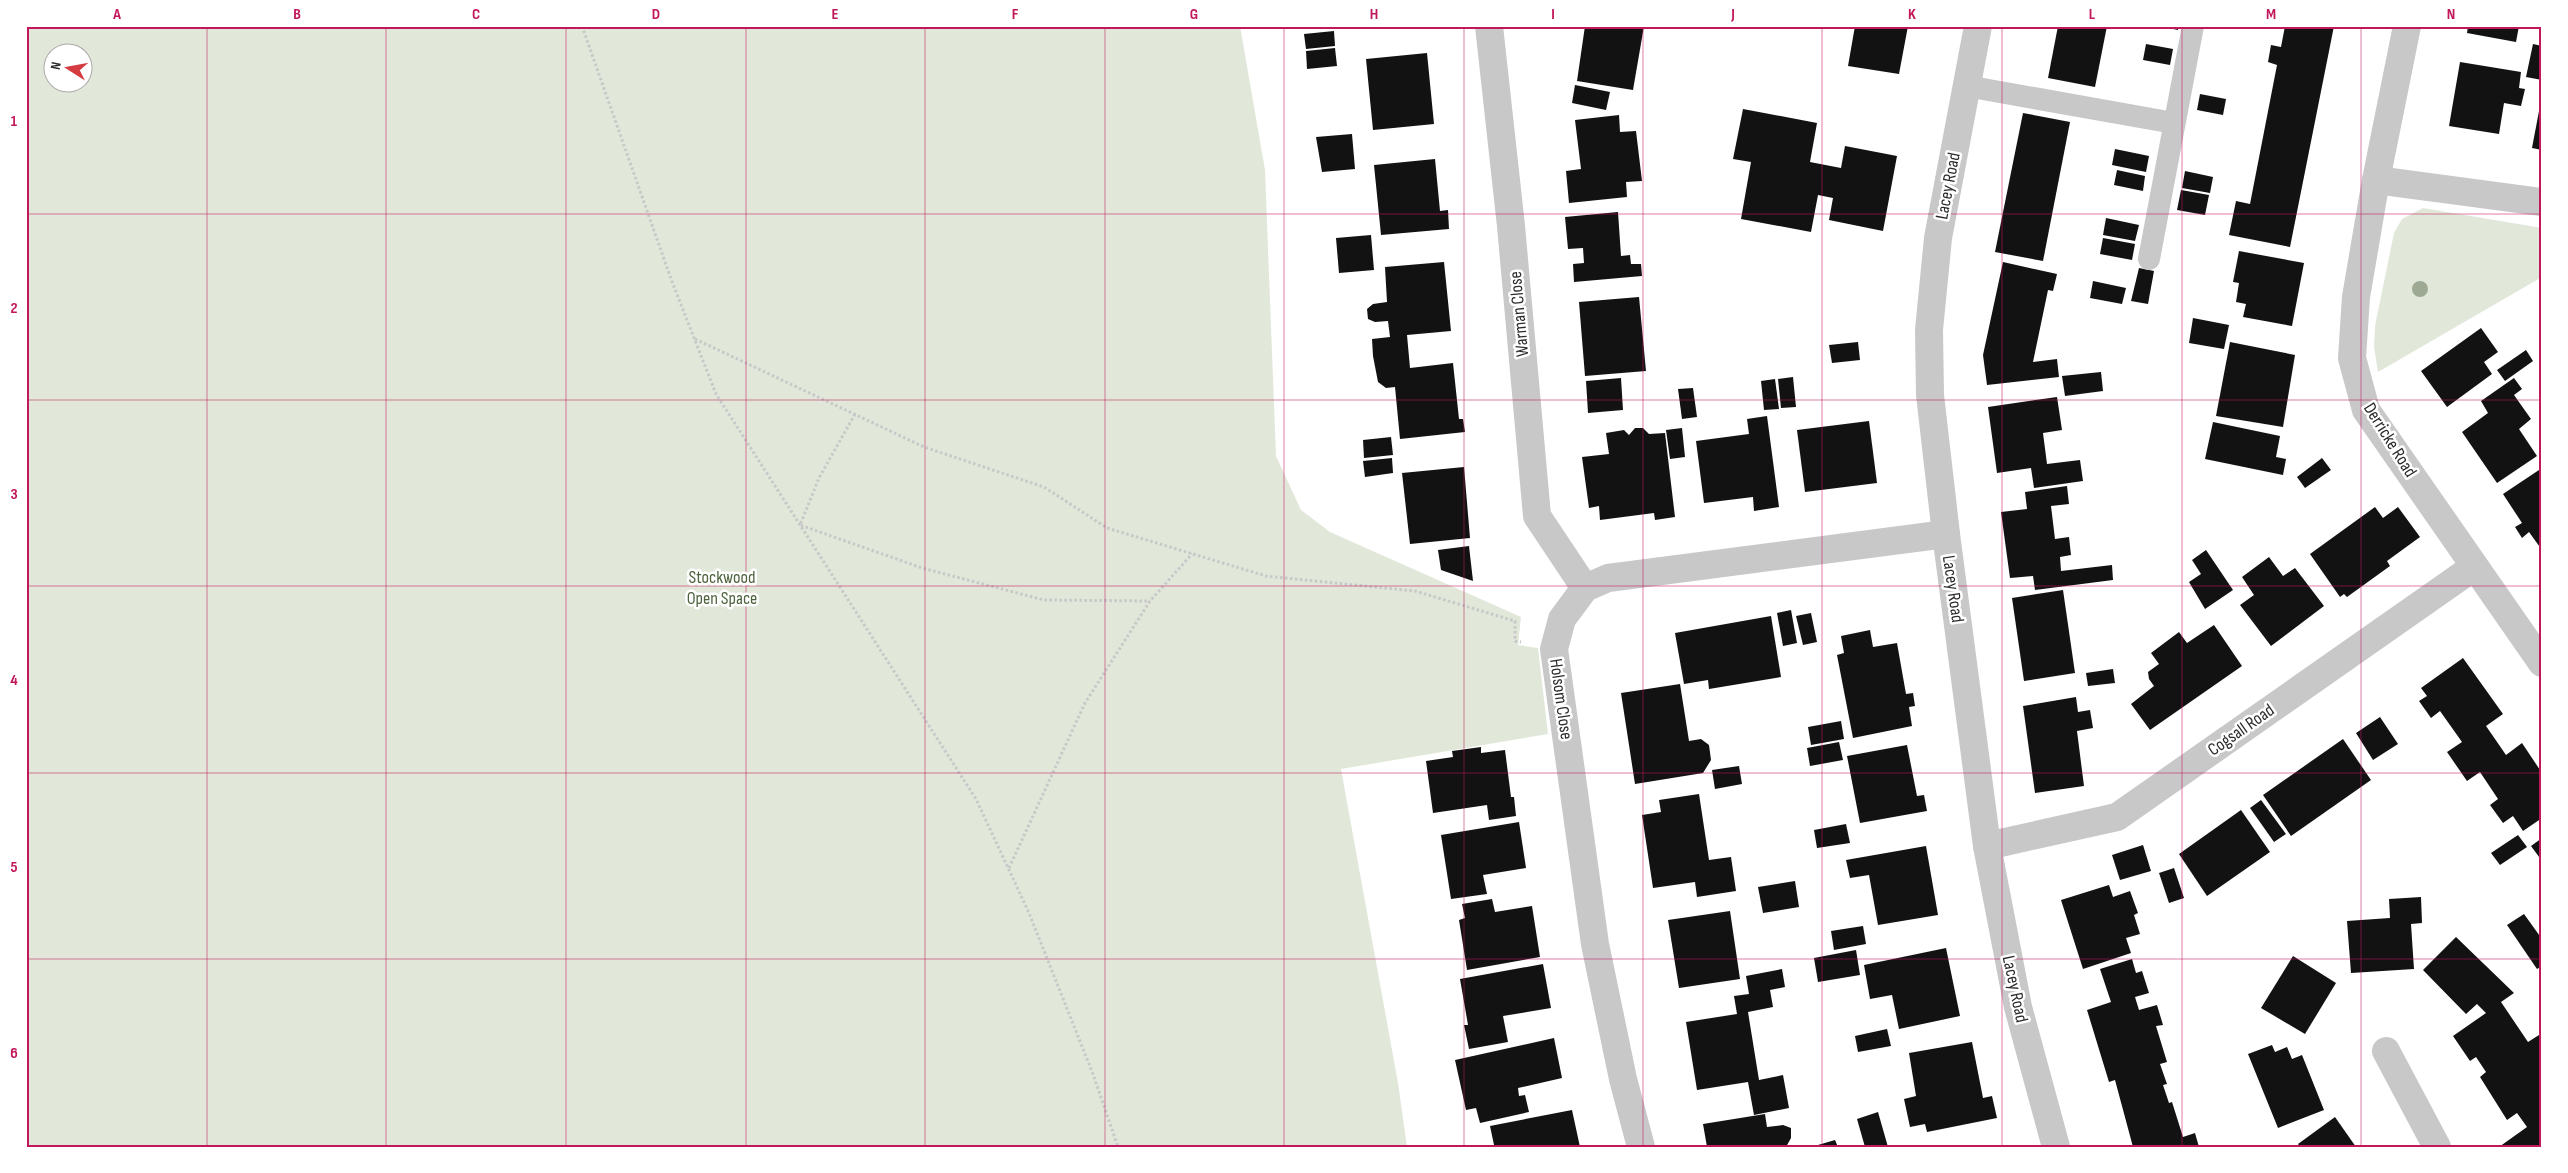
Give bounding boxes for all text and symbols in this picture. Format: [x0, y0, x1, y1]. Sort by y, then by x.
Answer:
text: A [112, 5, 121, 24]
text: B [293, 5, 301, 24]
text: C [472, 5, 480, 24]
text: D [652, 5, 660, 24]
text: E [832, 5, 839, 24]
text: F [1012, 5, 1019, 24]
text: G [1190, 5, 1198, 24]
text: H [1370, 5, 1378, 24]
text: I [1551, 5, 1555, 24]
text: J [1730, 5, 1735, 24]
text: K [1908, 5, 1916, 24]
text: L [2089, 5, 2096, 24]
text: M [2266, 5, 2276, 24]
text: N [2447, 5, 2455, 24]
north arrow [42, 42, 92, 92]
text: N [47, 60, 65, 71]
text: 1 [11, 112, 18, 131]
street label: Lacey Road [1931, 151, 1965, 221]
street label: Warman Close [1505, 270, 1533, 358]
text: 2 [10, 299, 18, 318]
street label: Derricke Road [2359, 399, 2421, 481]
text: 3 [10, 485, 18, 504]
street label: Lacey Road [1938, 554, 1968, 624]
park label: Stockwood Open Space [687, 567, 757, 609]
street label: Holsom Close [1545, 657, 1577, 741]
text: 4 [10, 671, 18, 690]
street label: Cogsall Road [2204, 700, 2278, 760]
text: 5 [10, 858, 18, 877]
street label: Lacey Road [1998, 954, 2032, 1024]
text: 6 [10, 1044, 18, 1063]

